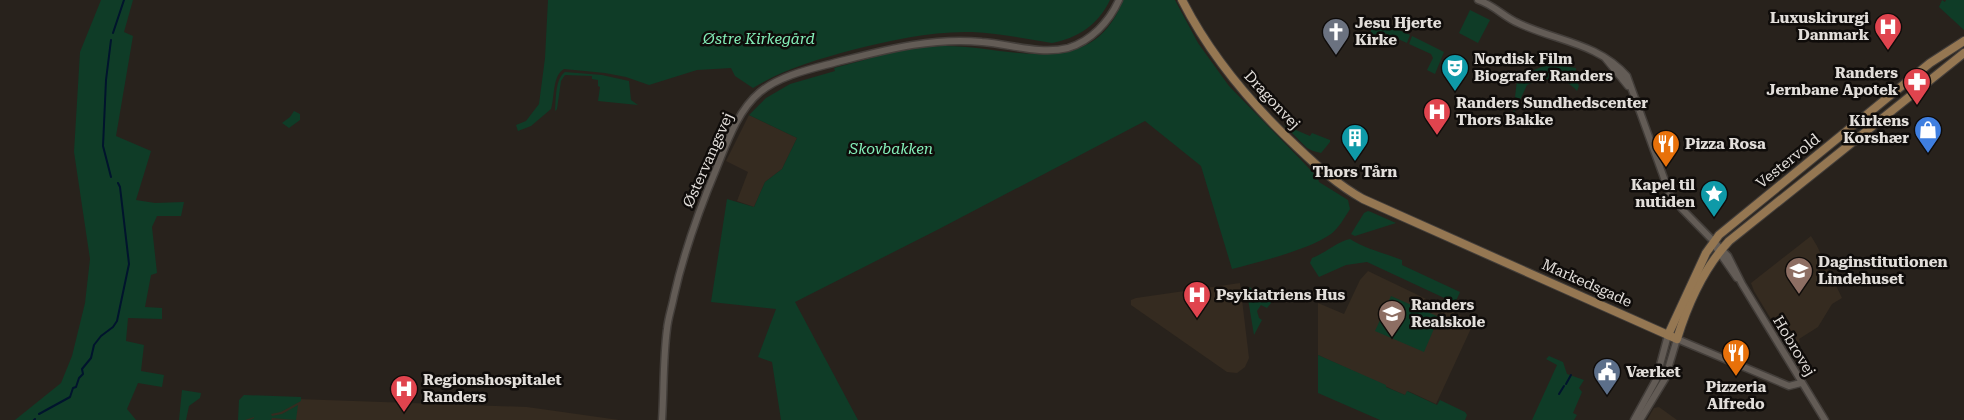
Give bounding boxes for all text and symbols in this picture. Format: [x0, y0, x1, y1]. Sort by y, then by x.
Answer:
place label: Luxuskirurgi Danmark [1770, 9, 1870, 44]
hospital icon: Luxuskirurgi Danmark [1873, 12, 1903, 51]
place label: Jesu Hjerte Kirke [1355, 14, 1442, 49]
church icon: Jesu Hjerte Kirke [1321, 17, 1351, 56]
park label: Østre Kirkegård [702, 30, 815, 48]
place label: Nordisk Film Biografer Randers [1474, 50, 1613, 85]
theatre icon: Nordisk Film Biografer Randers [1440, 53, 1470, 92]
place label: Randers Jernbane Apotek [1767, 64, 1899, 99]
street label: Dragonvej [1240, 67, 1304, 133]
pharmacy icon: Randers Jernbane Apotek [1902, 67, 1932, 106]
place label: Randers Sundhedscenter Thors Bakke [1456, 94, 1648, 129]
hospital icon: Randers Sundhedscenter Thors Bakke [1422, 97, 1452, 136]
street label: Østervangsvej [679, 110, 737, 210]
place label: Kirkens Korshær [1843, 112, 1909, 147]
shop icon: Kirkens Korshær [1913, 115, 1943, 154]
building icon: Thors Tårn [1340, 123, 1370, 162]
restaurant icon: Pizza Rosa [1651, 129, 1681, 168]
street label: Vestervold [1752, 130, 1824, 192]
place label: Pizza Rosa [1685, 135, 1766, 153]
park label: Skovbakken [848, 140, 933, 158]
place label: Thors Tårn [1313, 163, 1397, 181]
place label: Kapel til nutiden [1631, 176, 1695, 211]
place icon: Kapel til nutiden [1699, 179, 1729, 218]
place label: Daginstitutionen Lindehuset [1818, 253, 1948, 288]
street label: Markedsgade [1539, 255, 1635, 311]
school or university icon: Daginstitutionen Lindehuset [1784, 256, 1814, 295]
hospital icon: Psykiatriens Hus [1182, 280, 1212, 319]
place label: Psykiatriens Hus [1216, 286, 1345, 304]
place label: Randers Realskole [1411, 296, 1486, 331]
school or university icon: Randers Realskole [1377, 299, 1407, 338]
street label: Hobrovej [1769, 313, 1819, 379]
restaurant icon: Pizzeria Alfredo [1721, 338, 1751, 377]
public building icon: Værket [1592, 357, 1622, 396]
place label: Værket [1626, 363, 1681, 381]
place label: Regionshospitalet Randers [423, 371, 562, 406]
hospital icon: Regionshospitalet Randers [389, 374, 419, 413]
place label: Pizzeria Alfredo [1706, 378, 1766, 413]

